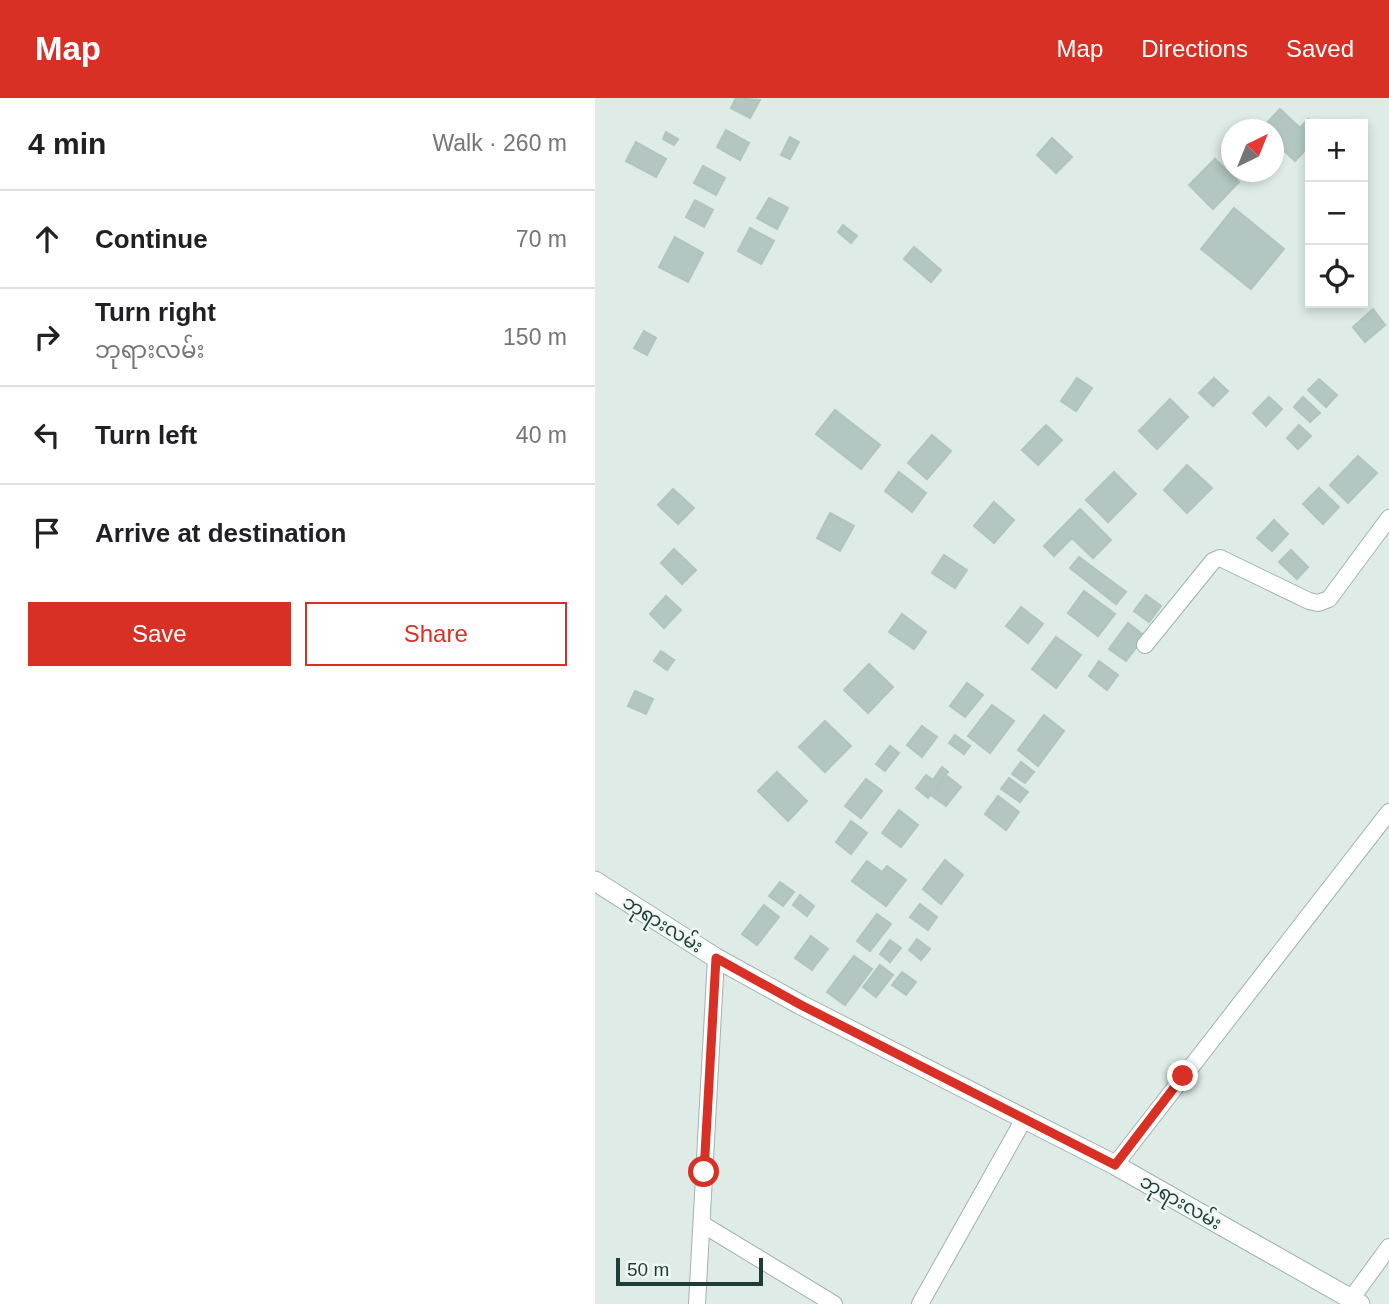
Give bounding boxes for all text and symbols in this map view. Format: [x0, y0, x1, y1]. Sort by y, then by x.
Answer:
text: Map [35, 30, 101, 67]
text: Map [1057, 35, 1103, 62]
text: Directions [1141, 35, 1248, 62]
text: Saved [1286, 35, 1354, 62]
north arrow [1221, 119, 1284, 182]
map controls [1305, 119, 1368, 308]
button: + [1305, 119, 1368, 182]
text: 4 min [28, 127, 106, 160]
text: Walk · 260 m [432, 130, 567, 156]
button: − [1305, 182, 1368, 245]
icon: ahead [28, 220, 66, 258]
text: Continue [95, 224, 208, 254]
text: 70 m [516, 226, 567, 252]
button: locate [1305, 245, 1368, 308]
text: Turn right [95, 297, 216, 327]
icon: right [28, 318, 66, 356]
text: 150 m [503, 324, 567, 350]
text: ဘုရားလမ်း [95, 337, 205, 363]
icon: left [28, 416, 66, 454]
text: Turn left [95, 420, 197, 450]
text: 40 m [516, 422, 567, 448]
icon: arrive [28, 514, 66, 552]
text: Arrive at destination [95, 518, 346, 548]
button: Save [28, 602, 291, 666]
button: Share [305, 602, 567, 666]
street label: ဘုရားလမ်း [616, 888, 709, 962]
route end [1167, 1060, 1198, 1091]
route start [688, 1156, 719, 1187]
street label: ဘုရားလမ်း [1134, 1167, 1227, 1239]
scale bar [616, 1255, 763, 1287]
text: 50 m [627, 1259, 669, 1280]

